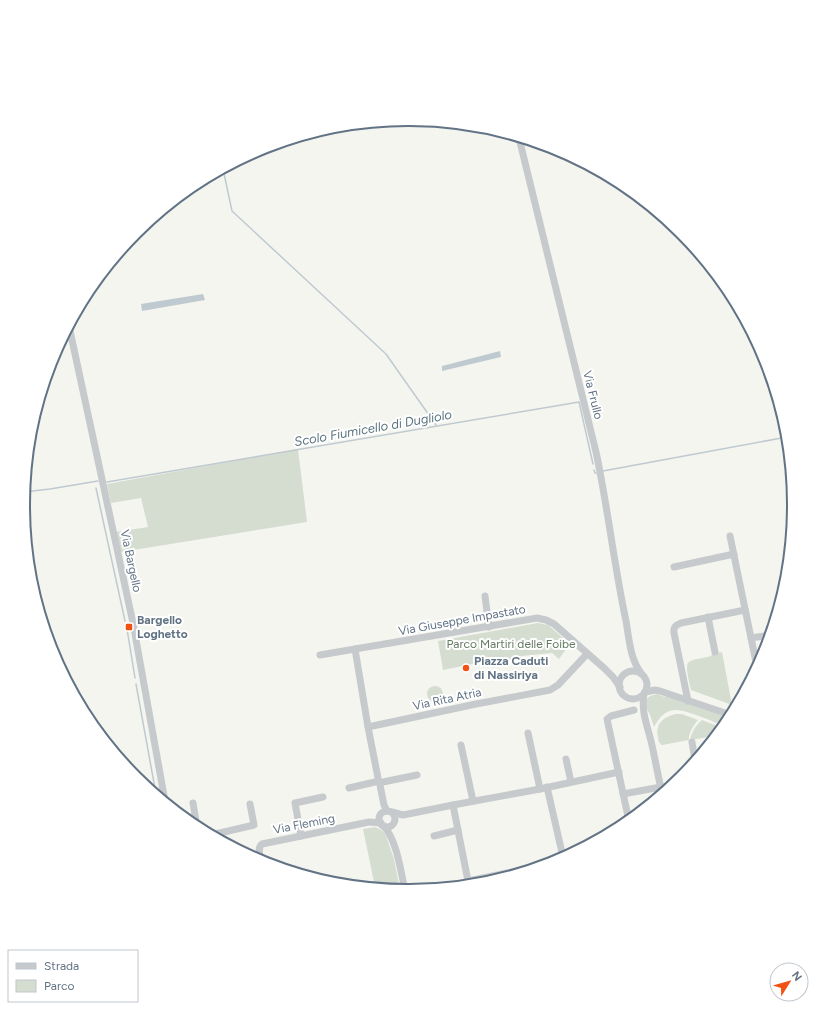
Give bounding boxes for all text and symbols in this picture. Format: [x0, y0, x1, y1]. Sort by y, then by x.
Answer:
street label: Via Frullo [580, 369, 606, 421]
water label: Scolo Fiumicello di Dugliolo [293, 407, 454, 449]
street label: Via Bargello [118, 528, 144, 594]
street label: Via Giuseppe Impastato [397, 602, 527, 638]
place label: Bargello Loghetto [137, 613, 188, 641]
marker: Bargello Loghetto [124, 622, 134, 632]
park label: Parco Martiri delle Foibe [446, 637, 576, 651]
place label: Piazza Caduti di Nassiriya [474, 654, 549, 682]
marker: Piazza Caduti di Nassiriya [461, 663, 471, 673]
street label: Via Rita Atria [411, 685, 483, 713]
street label: Via Fleming [272, 811, 336, 837]
legend [8, 950, 138, 1002]
text: Strada [44, 959, 79, 973]
north arrow [769, 962, 809, 1002]
text: N [789, 969, 804, 984]
text: Parco [44, 979, 74, 993]

